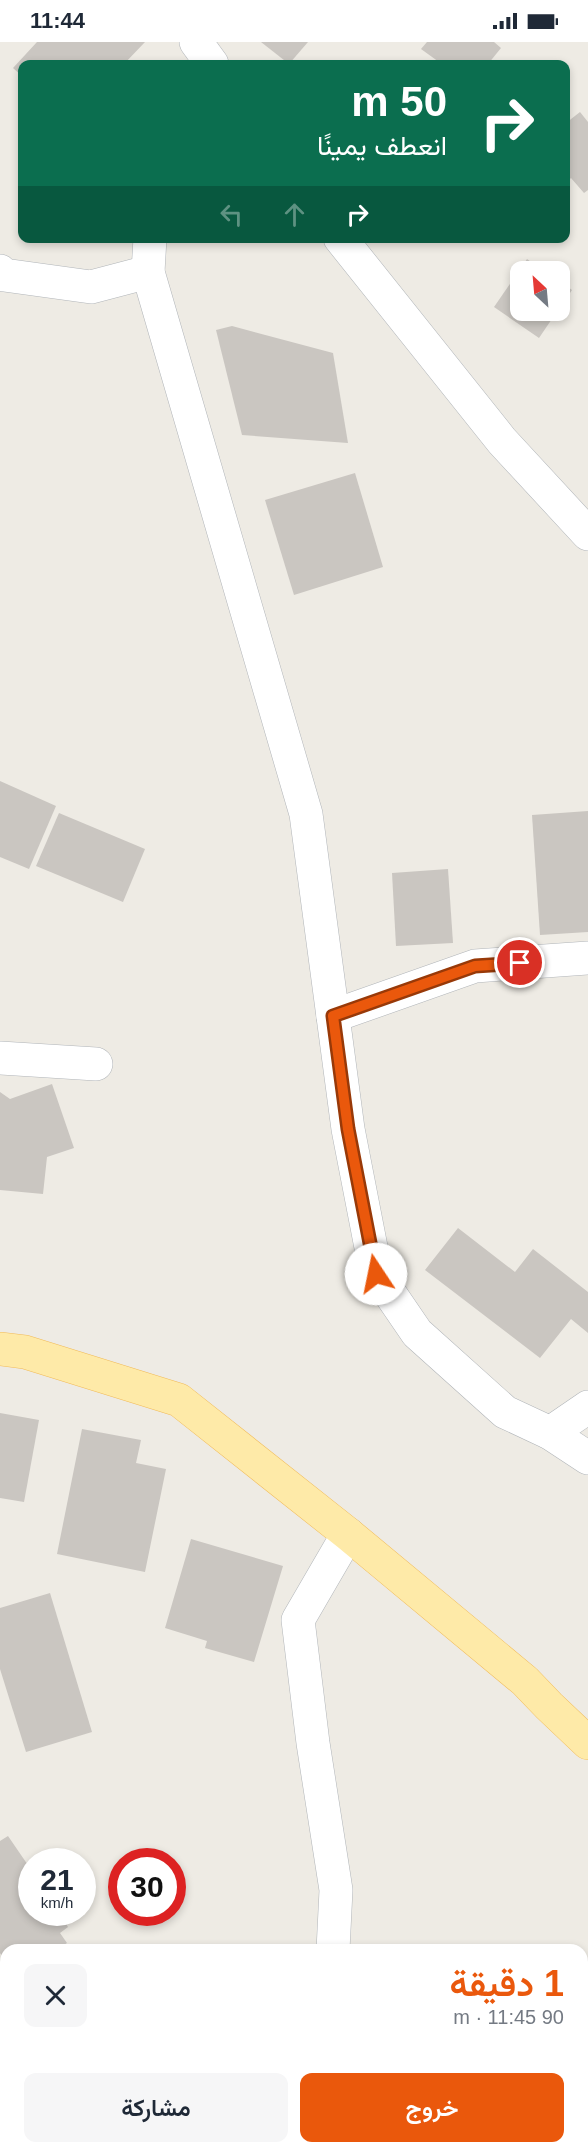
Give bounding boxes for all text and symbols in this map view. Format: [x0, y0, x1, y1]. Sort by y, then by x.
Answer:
text: 11:44 [30, 8, 85, 33]
text: 50 m [351, 78, 447, 125]
icon: right [468, 84, 546, 162]
text: انعطف يمينًا [317, 131, 447, 161]
icon: left [215, 198, 248, 231]
icon: ahead [278, 198, 311, 231]
icon: right [341, 198, 374, 231]
north arrow [510, 261, 570, 321]
map controls [510, 261, 570, 321]
pin [494, 937, 545, 988]
icon: arrive [503, 946, 536, 979]
position arrow [344, 1242, 408, 1306]
speed limit sign: 30 [108, 1848, 186, 1926]
text: 21 [40, 1863, 74, 1896]
text: km/h [41, 1894, 73, 1911]
text: 1 دقيقة [449, 1963, 564, 2004]
button: close [24, 1964, 87, 2027]
text: 90 m · 11:45 [453, 2006, 564, 2028]
button: مشاركة [24, 2073, 288, 2142]
button: خروج [300, 2073, 564, 2142]

